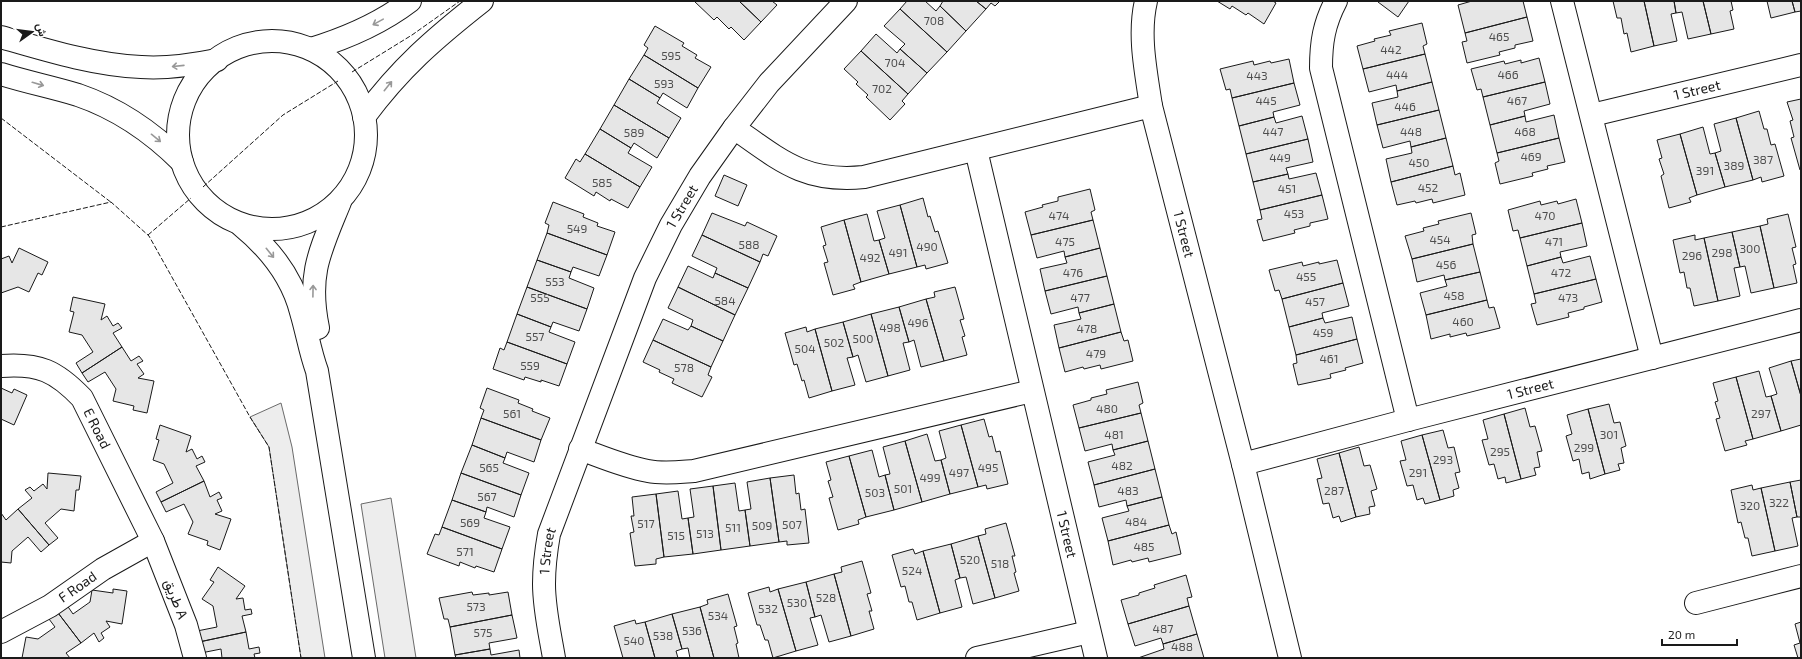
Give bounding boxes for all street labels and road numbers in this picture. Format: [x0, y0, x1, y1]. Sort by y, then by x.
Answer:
street label: 1 Street [1672, 76, 1722, 103]
street label: 1 Street [662, 181, 701, 231]
street label: 1 Street [1170, 209, 1199, 259]
street label: 1 Street [1505, 374, 1555, 403]
street label: E Road [80, 405, 115, 451]
street label: 1 Street [1054, 509, 1081, 559]
street label: 1 Street [535, 525, 559, 575]
street label: F Road [55, 567, 100, 606]
street label: طريق A [160, 576, 192, 622]

